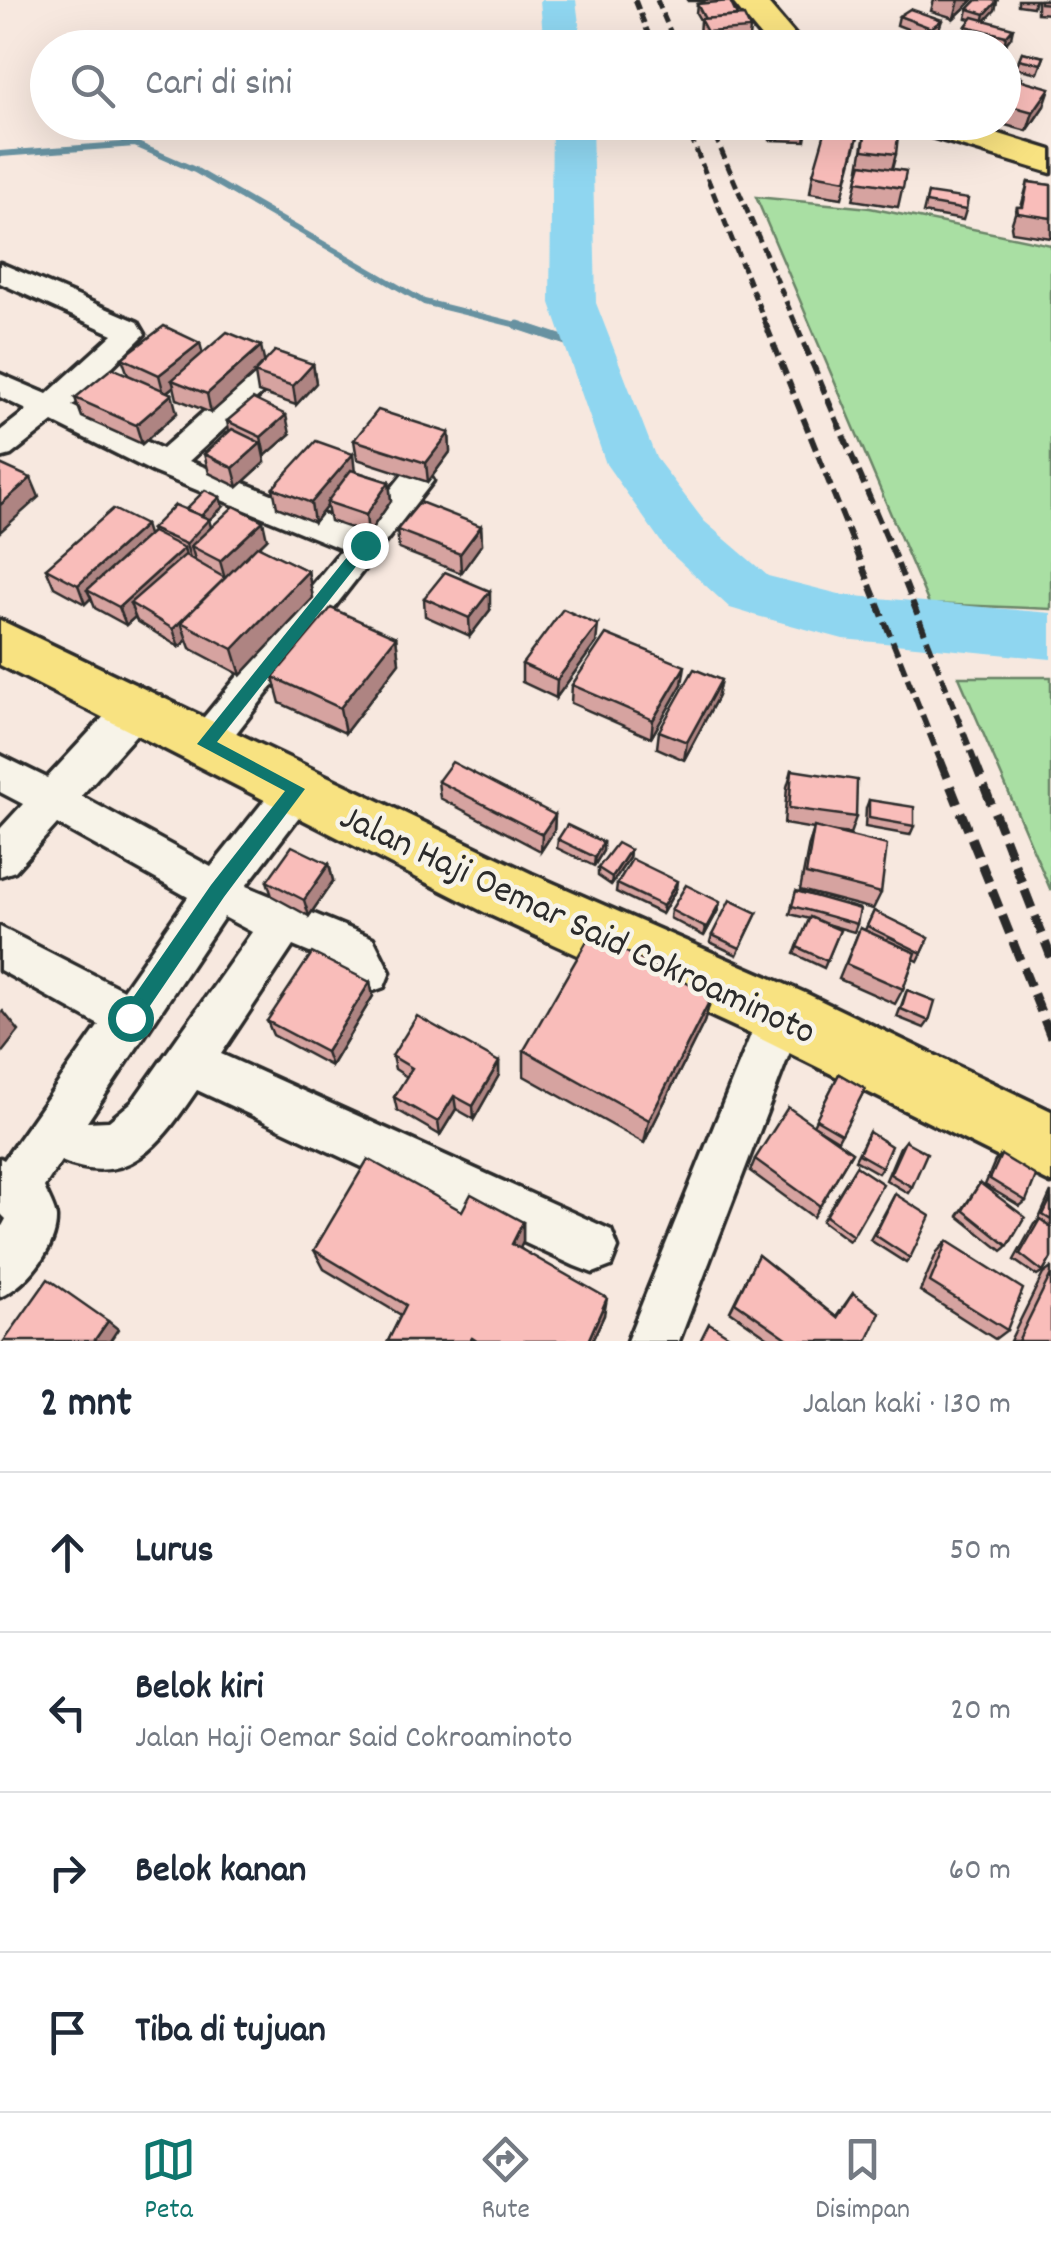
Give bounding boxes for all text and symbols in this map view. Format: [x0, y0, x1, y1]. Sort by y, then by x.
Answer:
search box [30, 30, 1021, 140]
icon: search [65, 58, 120, 113]
text: Cari di sini [145, 58, 292, 113]
route end [343, 523, 389, 569]
street label: Jalan Haji Oemar Said Cokroaminoto [330, 792, 824, 1062]
route start [108, 996, 154, 1042]
text: 2 mnt [40, 1376, 132, 1436]
text: Jalan kaki · 130 m [803, 1383, 1011, 1429]
icon: ahead [40, 1525, 95, 1580]
text: Lurus [135, 1525, 213, 1580]
text: 50 m [949, 1529, 1011, 1575]
text: Belok kiri [135, 1662, 264, 1717]
icon: left [40, 1685, 95, 1740]
text: 20 m [950, 1689, 1011, 1735]
text: Jalan Haji Oemar Said Cokroaminoto [135, 1717, 573, 1763]
icon: right [40, 1845, 95, 1900]
text: Belok kanan [135, 1845, 306, 1900]
text: 60 m [949, 1849, 1011, 1895]
icon: arrive [40, 2005, 95, 2060]
text: Tiba di tujuan [135, 2005, 326, 2060]
tab: Peta [141, 2132, 196, 2232]
tab: Rute [478, 2132, 533, 2232]
tab: Disimpan [815, 2132, 910, 2232]

